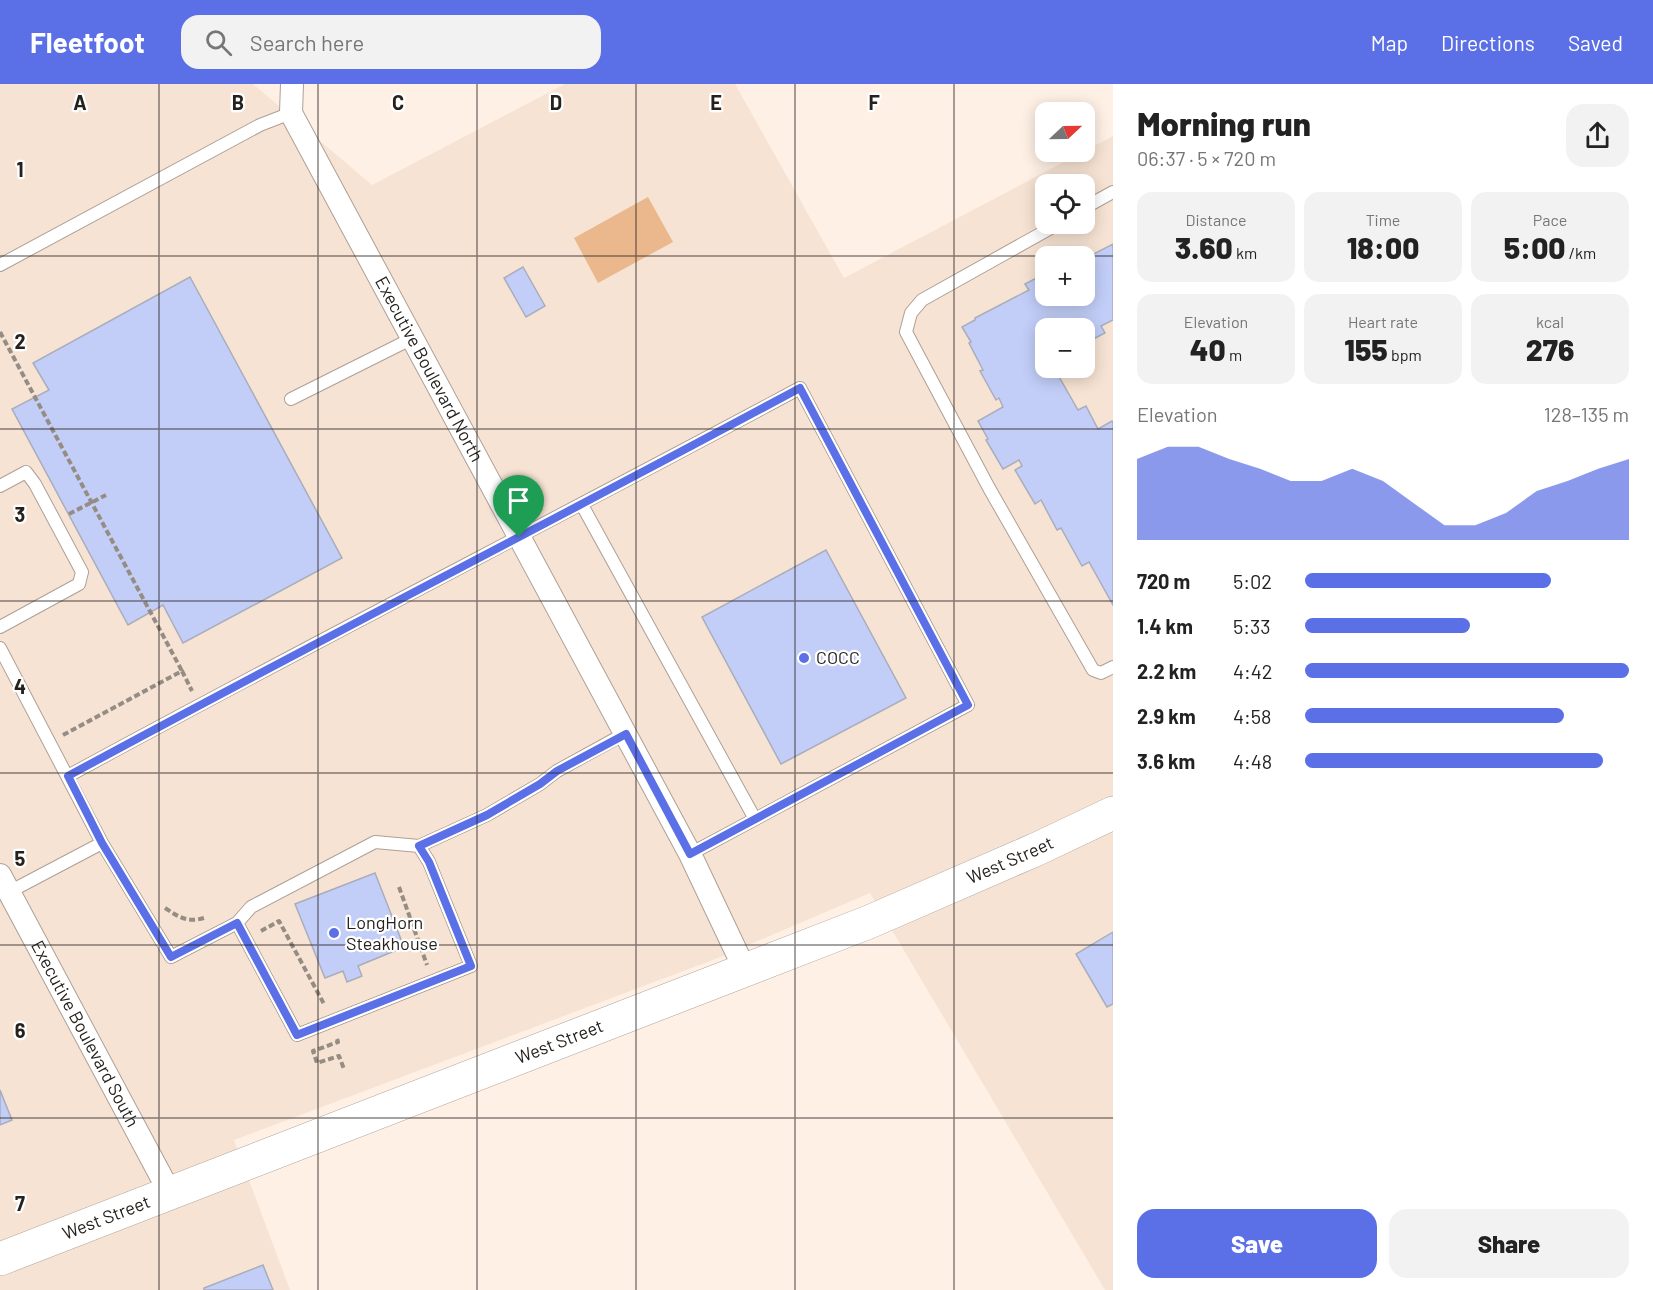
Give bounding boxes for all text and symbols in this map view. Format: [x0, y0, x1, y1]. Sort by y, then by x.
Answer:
search box [181, 15, 601, 69]
text: Fleetfoot [30, 25, 145, 59]
icon: search [202, 26, 235, 59]
text: Search here [250, 29, 364, 55]
text: Map [1371, 30, 1408, 55]
text: Directions [1441, 30, 1535, 55]
text: Saved [1568, 30, 1623, 55]
text: A [73, 90, 87, 114]
text: B [232, 90, 244, 114]
text: C [392, 90, 404, 114]
text: D [550, 90, 562, 114]
text: E [710, 90, 722, 114]
text: F [868, 90, 880, 114]
north arrow [1035, 102, 1095, 162]
map controls [1035, 102, 1095, 378]
text: Morning run [1137, 103, 1311, 143]
button: share [1566, 104, 1629, 167]
text: 06:37 · 5 × 720 m [1137, 146, 1276, 170]
text: 1 [16, 157, 24, 181]
button: locate [1035, 174, 1095, 234]
text: Distance [1186, 210, 1246, 229]
text: Time [1366, 210, 1400, 229]
text: Pace [1533, 210, 1567, 229]
text: 3.60 [1175, 229, 1233, 265]
text: 18:00 [1347, 229, 1419, 265]
text: 5:00 [1504, 229, 1566, 265]
text: km [1233, 243, 1257, 262]
text: /km [1566, 243, 1596, 262]
button: + [1035, 246, 1095, 306]
street label: Executive Boulevard North [371, 272, 489, 465]
text: Elevation [1184, 312, 1248, 331]
text: Heart rate [1348, 312, 1418, 331]
text: kcal [1536, 312, 1564, 331]
button: − [1035, 318, 1095, 378]
text: 2 [14, 329, 26, 353]
text: 40 [1190, 331, 1226, 367]
text: 155 [1344, 331, 1388, 367]
text: 276 [1526, 331, 1574, 367]
text: m [1226, 345, 1242, 364]
text: bpm [1388, 345, 1422, 364]
text: Elevation [1137, 402, 1218, 426]
text: 128–135 m [1544, 402, 1629, 426]
pin [493, 475, 544, 537]
icon: arrive [502, 484, 535, 517]
text: 3 [15, 502, 25, 526]
text: 720 m [1137, 569, 1190, 593]
text: 5:02 [1233, 569, 1272, 593]
text: 1.4 km [1137, 614, 1193, 638]
text: 5:33 [1233, 614, 1271, 638]
place label: COCC [816, 646, 860, 668]
marker: COCC [797, 651, 811, 665]
text: 2.2 km [1137, 659, 1196, 683]
text: 4:42 [1233, 659, 1273, 683]
text: 4 [14, 674, 26, 698]
text: 2.9 km [1137, 704, 1196, 728]
text: 4:58 [1233, 704, 1272, 728]
text: 3.6 km [1137, 749, 1195, 773]
text: 4:48 [1233, 749, 1272, 773]
street label: West Street [963, 831, 1057, 888]
text: 5 [15, 846, 26, 870]
place label: LongHorn Steakhouse [346, 911, 438, 954]
marker: LongHorn Steakhouse [327, 926, 341, 940]
street label: Executive Boulevard South [27, 936, 145, 1130]
street label: West Street [512, 1014, 606, 1068]
text: 6 [15, 1018, 26, 1042]
street label: West Street [59, 1190, 153, 1244]
text: 7 [15, 1191, 25, 1215]
button: Save [1137, 1209, 1377, 1278]
button: Share [1389, 1209, 1629, 1278]

